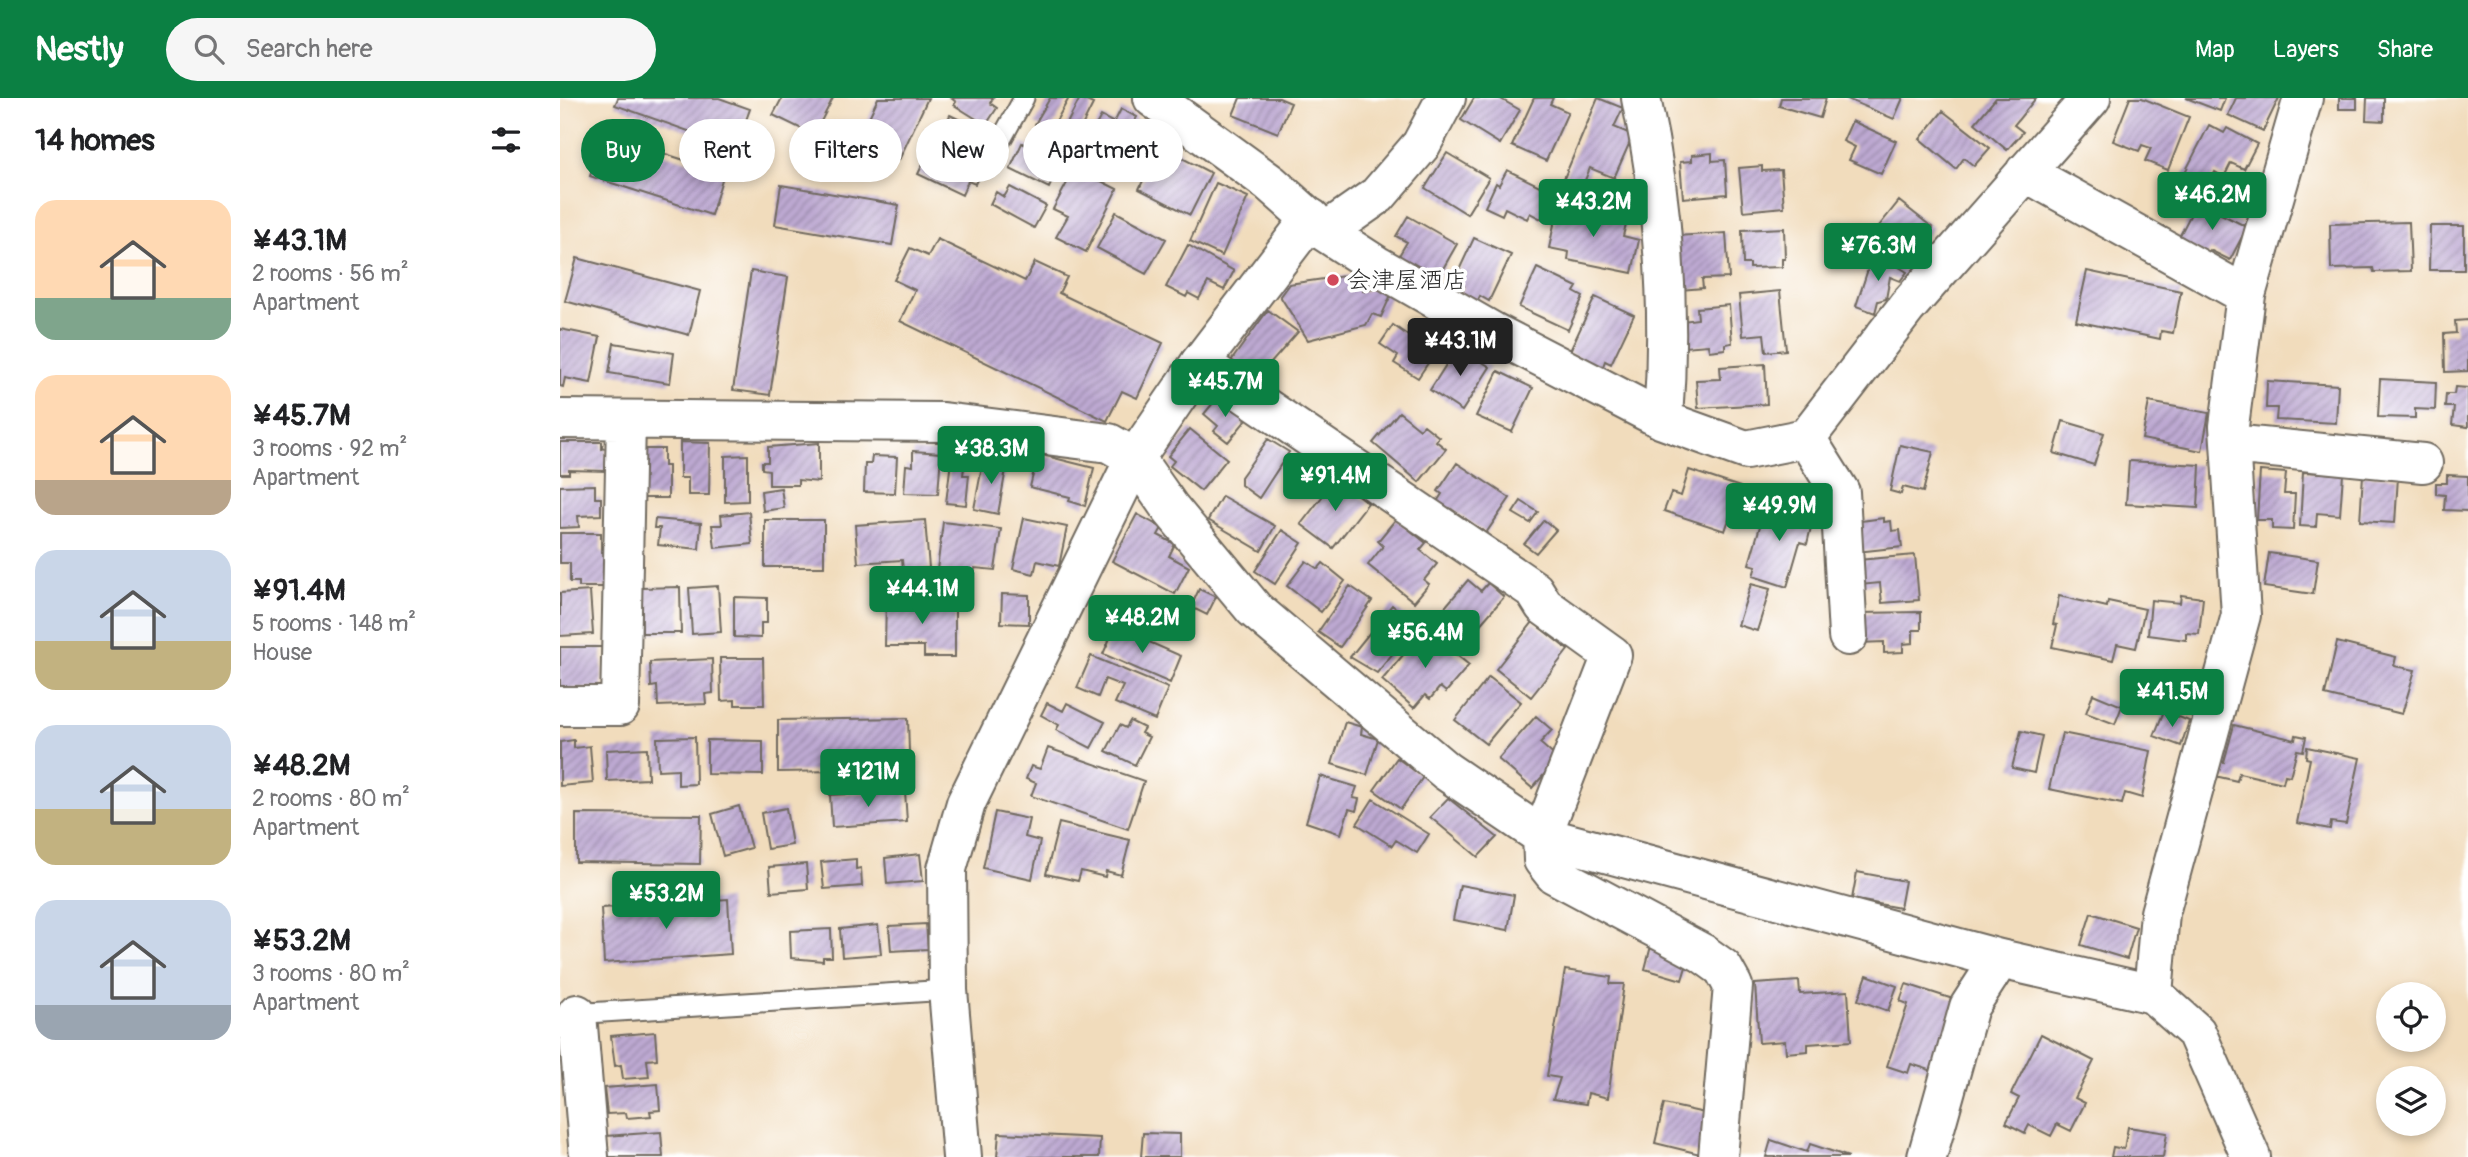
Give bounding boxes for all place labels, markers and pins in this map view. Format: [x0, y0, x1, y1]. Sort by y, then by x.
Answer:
pin: ¥46.2M [2155, 172, 2269, 232]
pin: ¥43.2M [1536, 180, 1650, 239]
pin: ¥76.3M [1821, 223, 1935, 283]
place label: 会津屋酒店 [1347, 266, 1467, 295]
marker: 会津屋酒店 [1325, 272, 1341, 288]
pin: ¥43.1M [1403, 318, 1517, 378]
pin: ¥45.7M [1168, 360, 1282, 419]
pin: ¥38.3M [934, 426, 1048, 486]
pin: ¥91.4M [1278, 454, 1392, 513]
pin: ¥49.9M [1722, 484, 1836, 543]
pin: ¥44.1M [865, 566, 979, 626]
pin: ¥48.2M [1085, 596, 1199, 655]
pin: ¥56.4M [1368, 610, 1482, 670]
pin: ¥41.5M [2115, 670, 2229, 729]
pin: ¥121M [819, 750, 917, 809]
pin: ¥53.2M [609, 872, 723, 931]

